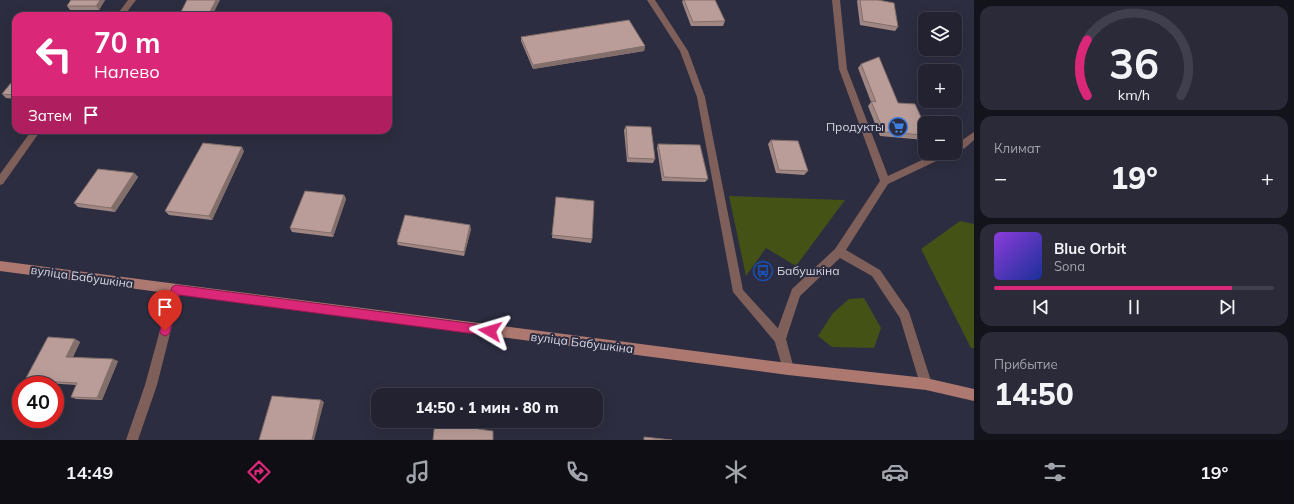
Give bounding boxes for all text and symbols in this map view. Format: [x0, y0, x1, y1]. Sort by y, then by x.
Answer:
map controls [918, 12, 962, 160]
button: layers [918, 12, 962, 56]
text: 70 m [94, 25, 160, 60]
icon: left [28, 28, 80, 80]
text: 36 [1109, 37, 1159, 89]
text: Налево [94, 60, 160, 83]
button: + [918, 64, 962, 108]
text: km/h [1118, 86, 1150, 104]
icon: arrive [80, 104, 102, 126]
text: Затем [28, 106, 72, 125]
supermarket icon: Продукты [887, 116, 909, 138]
button: − [918, 116, 962, 160]
place label: Продукты [826, 119, 884, 134]
text: Климат [994, 140, 1041, 156]
text: 19° [1110, 159, 1158, 197]
text: − [994, 164, 1007, 192]
text: + [1261, 164, 1274, 192]
text: Blue Orbit [1054, 239, 1126, 258]
text: Sona [1054, 258, 1085, 274]
bus stop icon: Бабушкіна [752, 260, 774, 282]
street label: вуліца Бабушкіна [30, 262, 134, 291]
place label: Бабушкіна [777, 263, 840, 278]
pin [148, 290, 182, 331]
icon: arrive [154, 296, 176, 318]
icon: previous [1030, 296, 1052, 318]
icon: pause [1123, 296, 1145, 318]
icon: next [1216, 296, 1238, 318]
position arrow [469, 310, 511, 352]
street label: вуліца Бабушкіна [530, 329, 634, 356]
text: Прибытие [994, 356, 1058, 372]
text: 14:50 [994, 375, 1074, 413]
speed limit sign: 40 [12, 376, 64, 428]
text: 14:50 · 1 мин · 80 m [415, 398, 559, 417]
icon: directions [245, 458, 273, 486]
icon: music [404, 458, 432, 486]
icon: phone [563, 458, 591, 486]
icon: climate [722, 458, 750, 486]
icon: car [881, 458, 909, 486]
icon: filters [1041, 458, 1069, 486]
text: 14:49 [66, 461, 113, 484]
text: 19° [1200, 461, 1228, 484]

